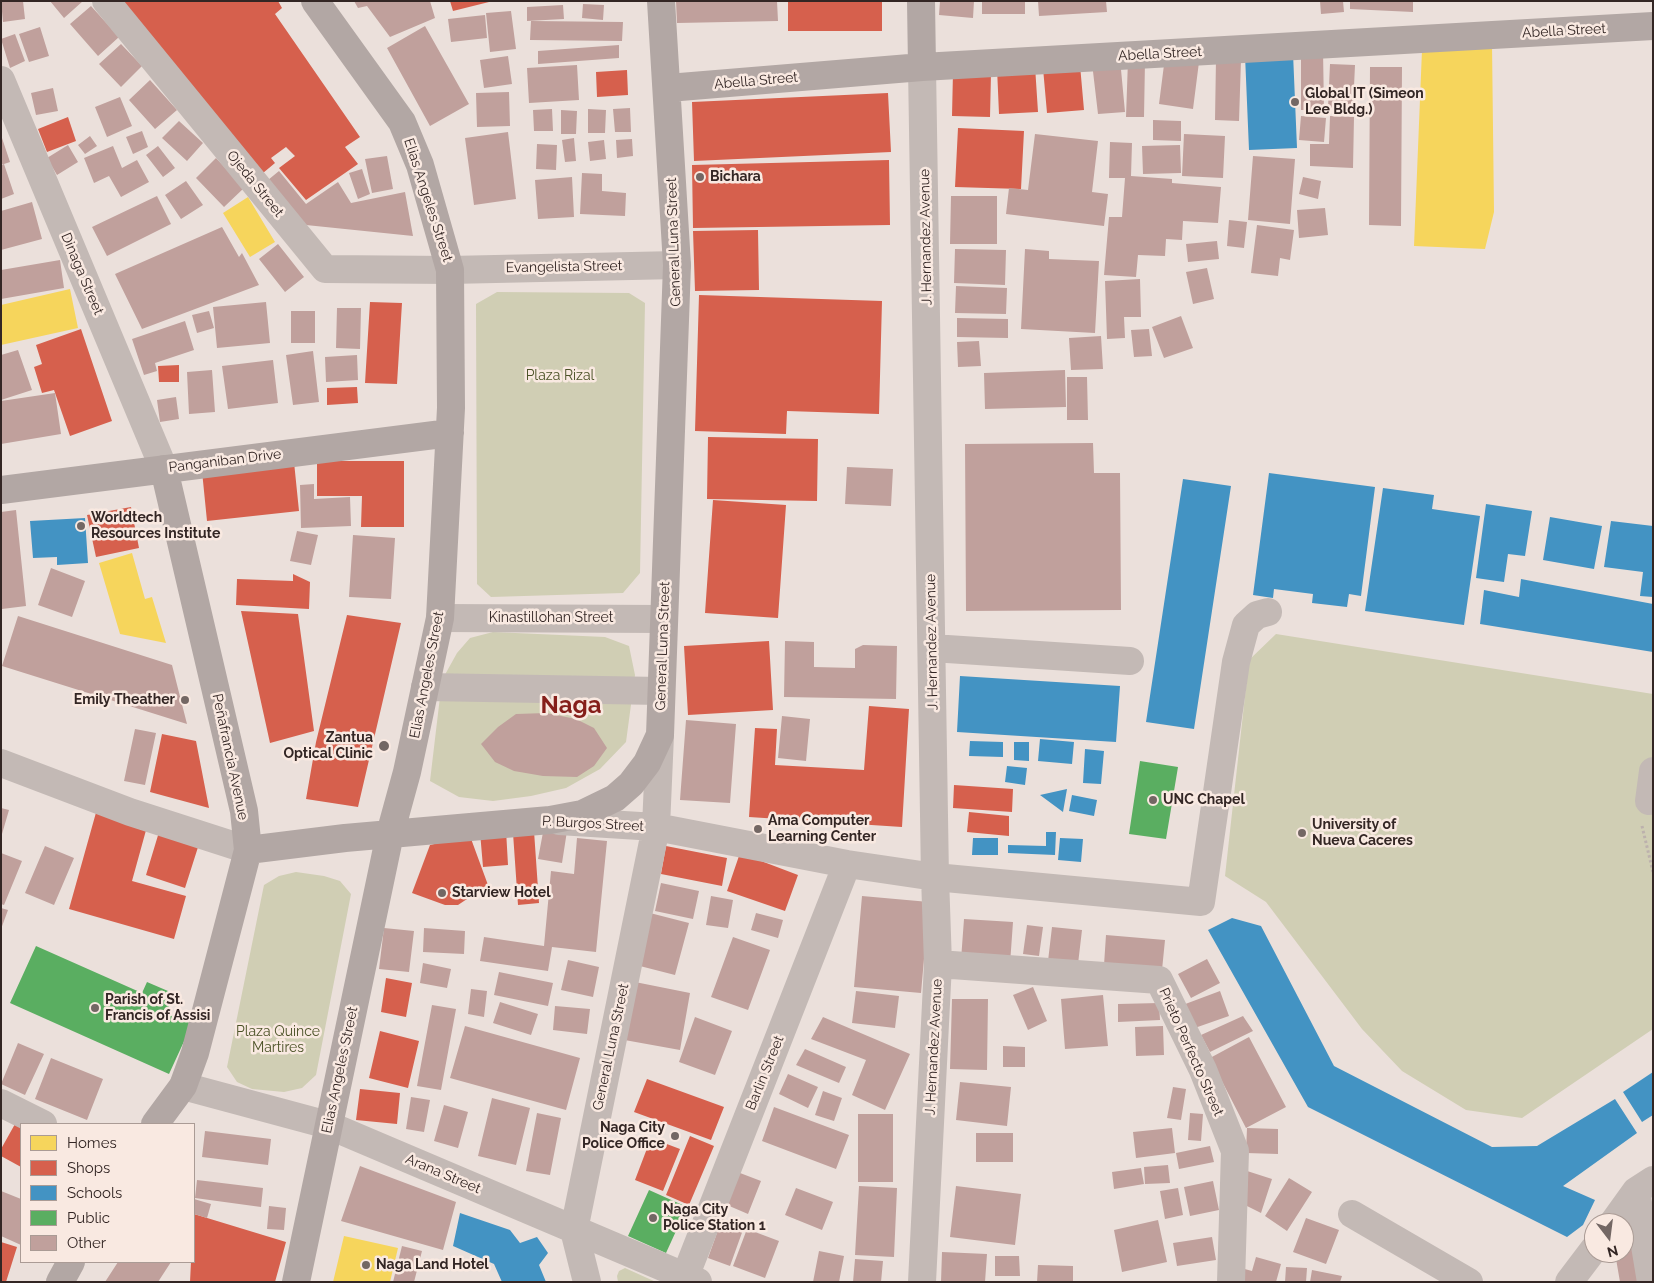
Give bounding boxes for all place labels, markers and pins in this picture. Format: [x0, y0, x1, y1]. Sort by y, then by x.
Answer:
place label: Global IT (Simeon Lee Bldg.) [1305, 86, 1424, 118]
marker: Global IT (Simeon Lee Bldg.) [1289, 96, 1301, 108]
place label: Bichara [710, 169, 761, 185]
marker: Bichara [694, 171, 706, 183]
place label: Worldtech Resources Institute [91, 510, 220, 542]
marker: Worldtech Resources Institute [75, 520, 87, 532]
place label: Emily Theather [74, 692, 175, 708]
marker: Emily Theather [179, 694, 191, 706]
place label: Zantua Optical Clinic [283, 730, 373, 762]
marker: Zantua Optical Clinic [377, 739, 391, 753]
place label: UNC Chapel [1163, 792, 1245, 808]
marker: UNC Chapel [1147, 794, 1159, 806]
place label: Ama Computer Learning Center [768, 813, 876, 846]
place label: University of Nueva Caceres [1312, 817, 1413, 850]
marker: Ama Computer Learning Center [752, 823, 764, 835]
marker: University of Nueva Caceres [1296, 827, 1308, 839]
place label: Starview Hotel [452, 885, 551, 901]
marker: Starview Hotel [436, 887, 448, 899]
place label: Parish of St. Francis of Assisi [105, 992, 210, 1024]
marker: Parish of St. Francis of Assisi [89, 1002, 101, 1014]
place label: Naga City Police Office [582, 1120, 665, 1152]
marker: Naga City Police Office [669, 1130, 681, 1142]
place label: Naga City Police Station 1 [663, 1202, 766, 1234]
marker: Naga City Police Station 1 [647, 1212, 659, 1224]
place label: Naga Land Hotel [376, 1257, 489, 1273]
marker: Naga Land Hotel [360, 1259, 372, 1271]

